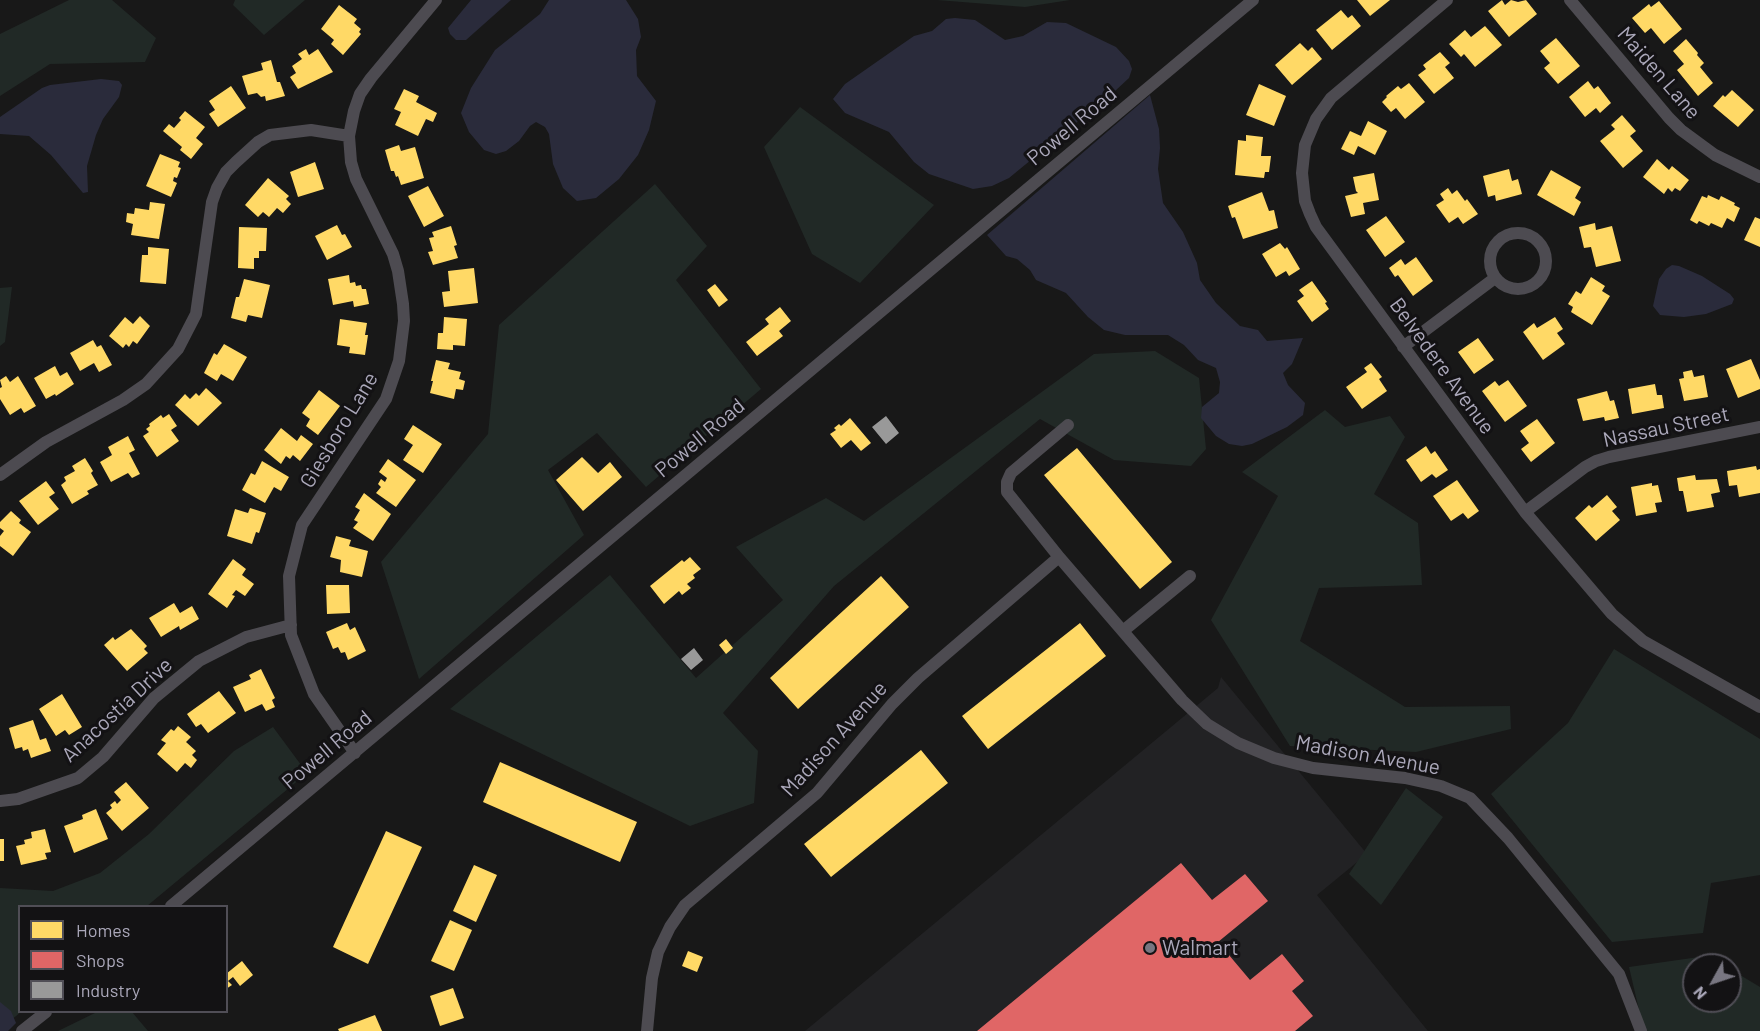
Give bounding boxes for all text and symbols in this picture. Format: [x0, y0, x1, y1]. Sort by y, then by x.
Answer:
street label: Maiden Lane [1612, 22, 1706, 124]
street label: Powell Road [1022, 81, 1122, 171]
street label: Belvedere Avenue [1384, 293, 1500, 439]
street label: Giesboro Lane [295, 368, 383, 492]
street label: Powell Road [650, 393, 750, 483]
street label: Nassau Street [1601, 401, 1731, 453]
street label: Anacostia Drive [57, 652, 177, 768]
street label: Madison Avenue [776, 676, 892, 802]
street label: Powell Road [277, 705, 377, 795]
street label: Madison Avenue [1294, 730, 1442, 780]
legend [18, 905, 228, 1013]
text: Homes [76, 919, 130, 941]
place label: Walmart [1162, 935, 1239, 961]
marker: Walmart [1143, 941, 1157, 955]
text: Shops [76, 949, 125, 971]
north arrow [1682, 953, 1742, 1013]
text: Industry [76, 979, 140, 1001]
text: N [1689, 983, 1710, 1004]

